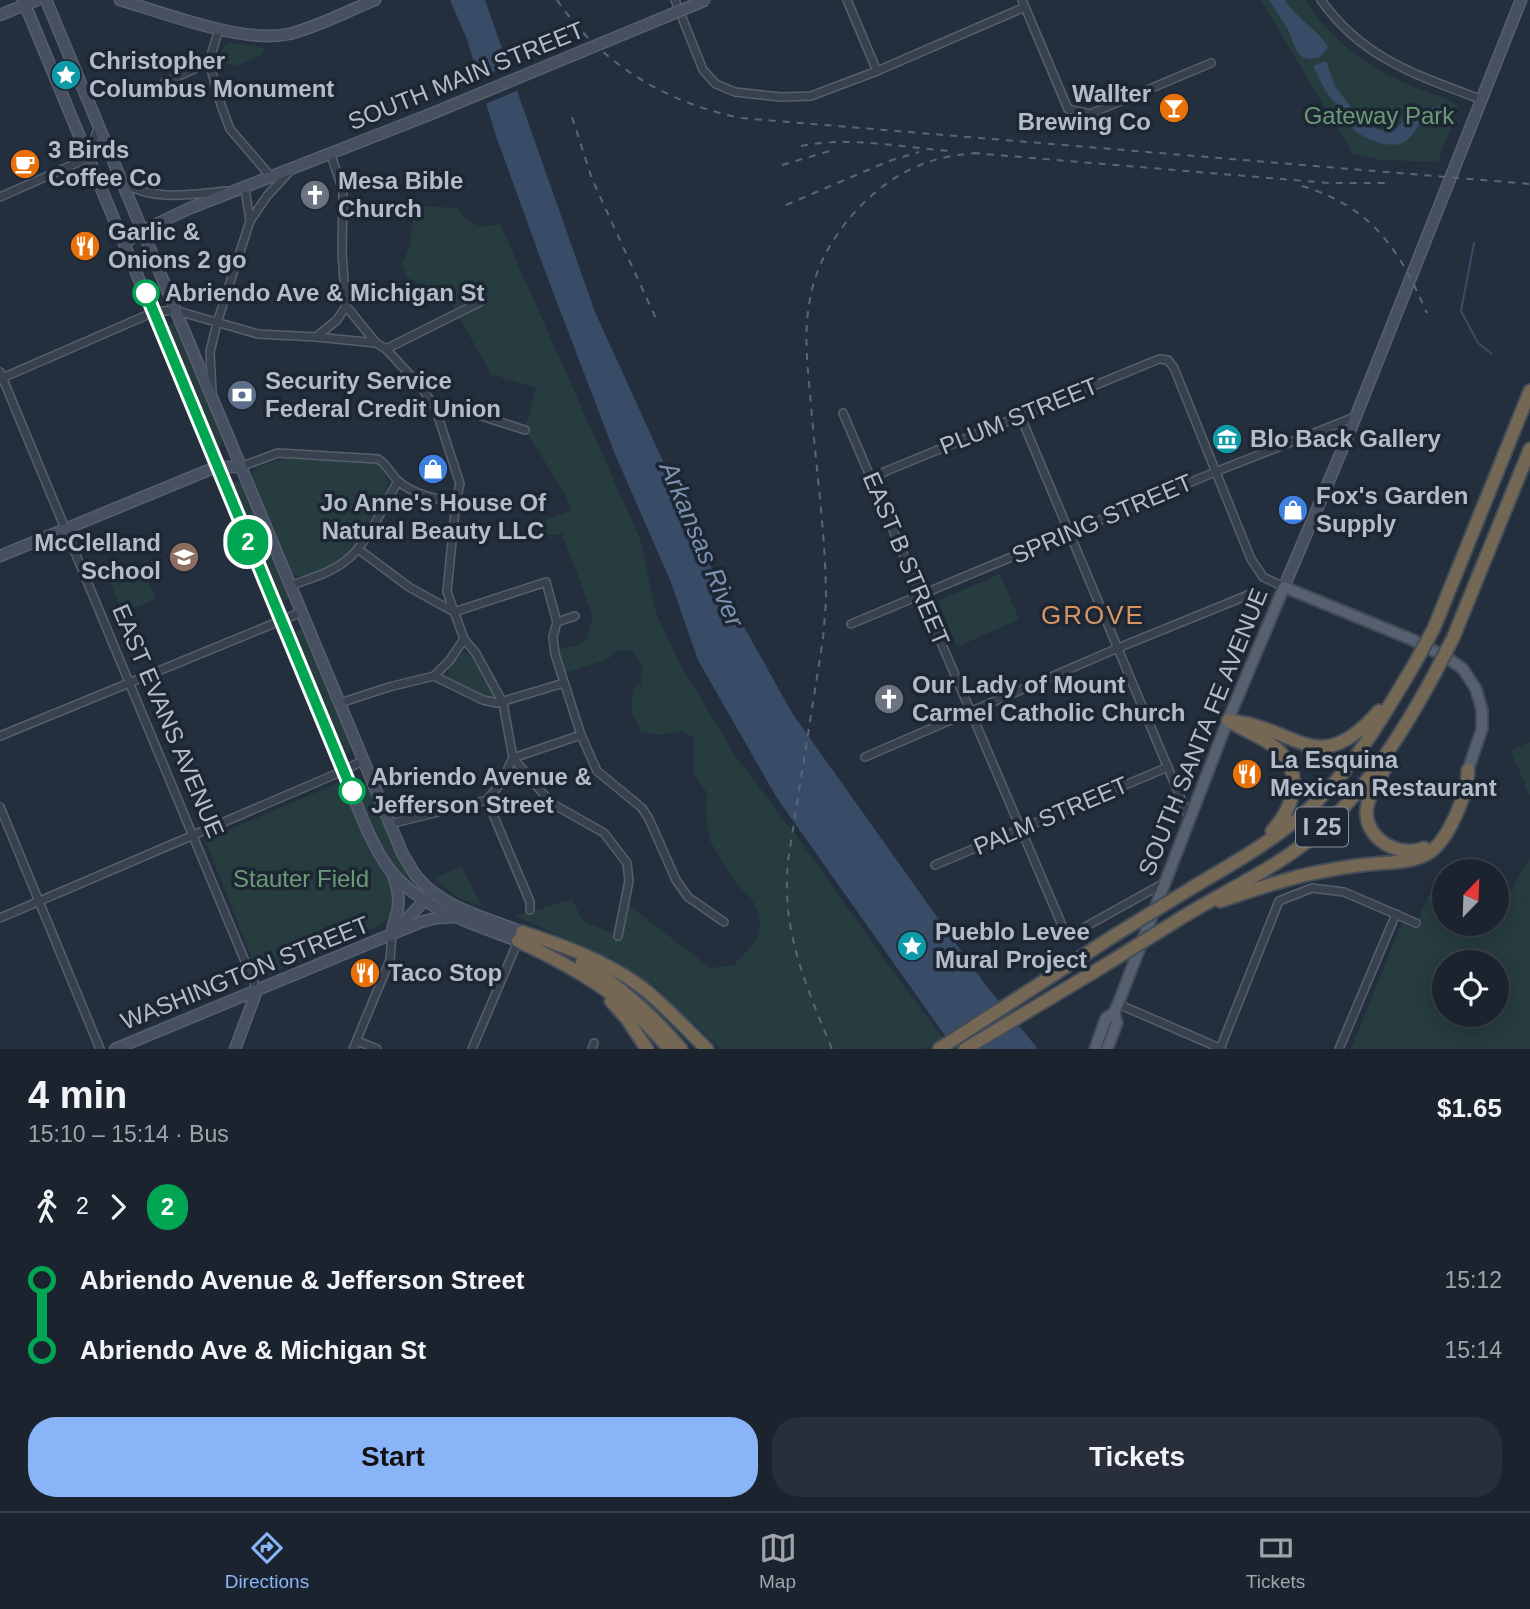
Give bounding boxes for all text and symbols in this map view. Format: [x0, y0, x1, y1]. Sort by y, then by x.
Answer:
street label: SOUTH MAIN STREET [344, 16, 588, 135]
place label: Christopher Columbus Monument [89, 47, 334, 102]
place icon: Christopher Columbus Monument [49, 58, 83, 92]
place label: Wallter Brewing Co [1018, 80, 1151, 135]
bar icon: Wallter Brewing Co [1157, 91, 1191, 125]
park label: Gateway Park [1304, 102, 1455, 129]
place label: 3 Birds Coffee Co [48, 136, 161, 191]
cafe icon: 3 Birds Coffee Co [8, 147, 42, 181]
place label: Mesa Bible Church [338, 167, 463, 222]
church icon: Mesa Bible Church [298, 178, 332, 212]
place label: Garlic & Onions 2 go [108, 218, 247, 273]
restaurant icon: Garlic & Onions 2 go [68, 229, 102, 263]
place label: Abriendo Ave & Michigan St [165, 279, 485, 306]
marker: Abriendo Ave & Michigan St [133, 280, 159, 306]
place label: Security Service Federal Credit Union [265, 367, 501, 422]
street label: PLUM STREET [936, 371, 1102, 460]
bank icon: Security Service Federal Credit Union [225, 378, 259, 412]
museum icon: Blo Back Gallery [1210, 422, 1244, 456]
place label: Blo Back Gallery [1250, 425, 1441, 452]
shop icon: Jo Anne's House Of Natural Beauty LLC [416, 452, 450, 486]
water label: Arkansas River [653, 455, 751, 632]
street label: EAST B STREET [858, 468, 955, 650]
street label: SPRING STREET [1008, 468, 1196, 569]
place label: Fox's Garden Supply [1316, 482, 1468, 537]
place label: Jo Anne's House Of Natural Beauty LLC [320, 489, 547, 544]
shop icon: Fox's Garden Supply [1276, 493, 1310, 527]
line badge: 2 [225, 519, 271, 565]
text: 2 [241, 528, 255, 555]
place label: McClelland School [34, 529, 161, 584]
school or university icon: McClelland School [167, 540, 201, 574]
street label: SOUTH SANTA FE AVENUE [1132, 584, 1273, 879]
street label: EAST EVANS AVENUE [107, 600, 230, 841]
district label: GROVE [1041, 600, 1145, 630]
place label: Our Lady of Mount Carmel Catholic Church [912, 671, 1185, 726]
church icon: Our Lady of Mount Carmel Catholic Church [872, 682, 906, 716]
place label: La Esquina Mexican Restaurant [1270, 746, 1497, 801]
restaurant icon: La Esquina Mexican Restaurant [1230, 757, 1264, 791]
place label: Abriendo Avenue & Jefferson Street [371, 763, 592, 818]
street label: PALM STREET [970, 771, 1132, 860]
marker: Abriendo Avenue & Jefferson Street [339, 778, 365, 804]
road number: I 25 [1296, 807, 1348, 846]
north arrow [1432, 859, 1508, 936]
map controls [1432, 859, 1509, 1027]
park label: Stauter Field [233, 865, 369, 892]
street label: WASHINGTON STREET [117, 910, 373, 1035]
place label: Pueblo Levee Mural Project [935, 918, 1090, 973]
place icon: Pueblo Levee Mural Project [895, 929, 929, 963]
button: locate [1432, 950, 1509, 1027]
restaurant icon: Taco Stop [348, 956, 382, 990]
place label: Taco Stop [388, 959, 502, 986]
text: 4 min [28, 1074, 127, 1116]
text: $1.65 [1437, 1093, 1502, 1123]
text: 15:10 – 15:14 · Bus [28, 1121, 229, 1147]
icon: walk [28, 1188, 66, 1226]
icon: forward [99, 1188, 137, 1226]
text: 2 [76, 1193, 89, 1219]
text: 2 [161, 1193, 174, 1220]
text: Abriendo Avenue & Jefferson Street [80, 1265, 525, 1295]
text: 15:12 [1444, 1267, 1502, 1293]
text: Abriendo Ave & Michigan St [80, 1335, 426, 1365]
text: 15:14 [1444, 1337, 1502, 1363]
button: Start [28, 1417, 758, 1497]
button: Tickets [772, 1417, 1502, 1497]
tab: Directions [225, 1529, 309, 1593]
tab: Map [759, 1529, 797, 1593]
tab: Tickets [1246, 1529, 1305, 1593]

